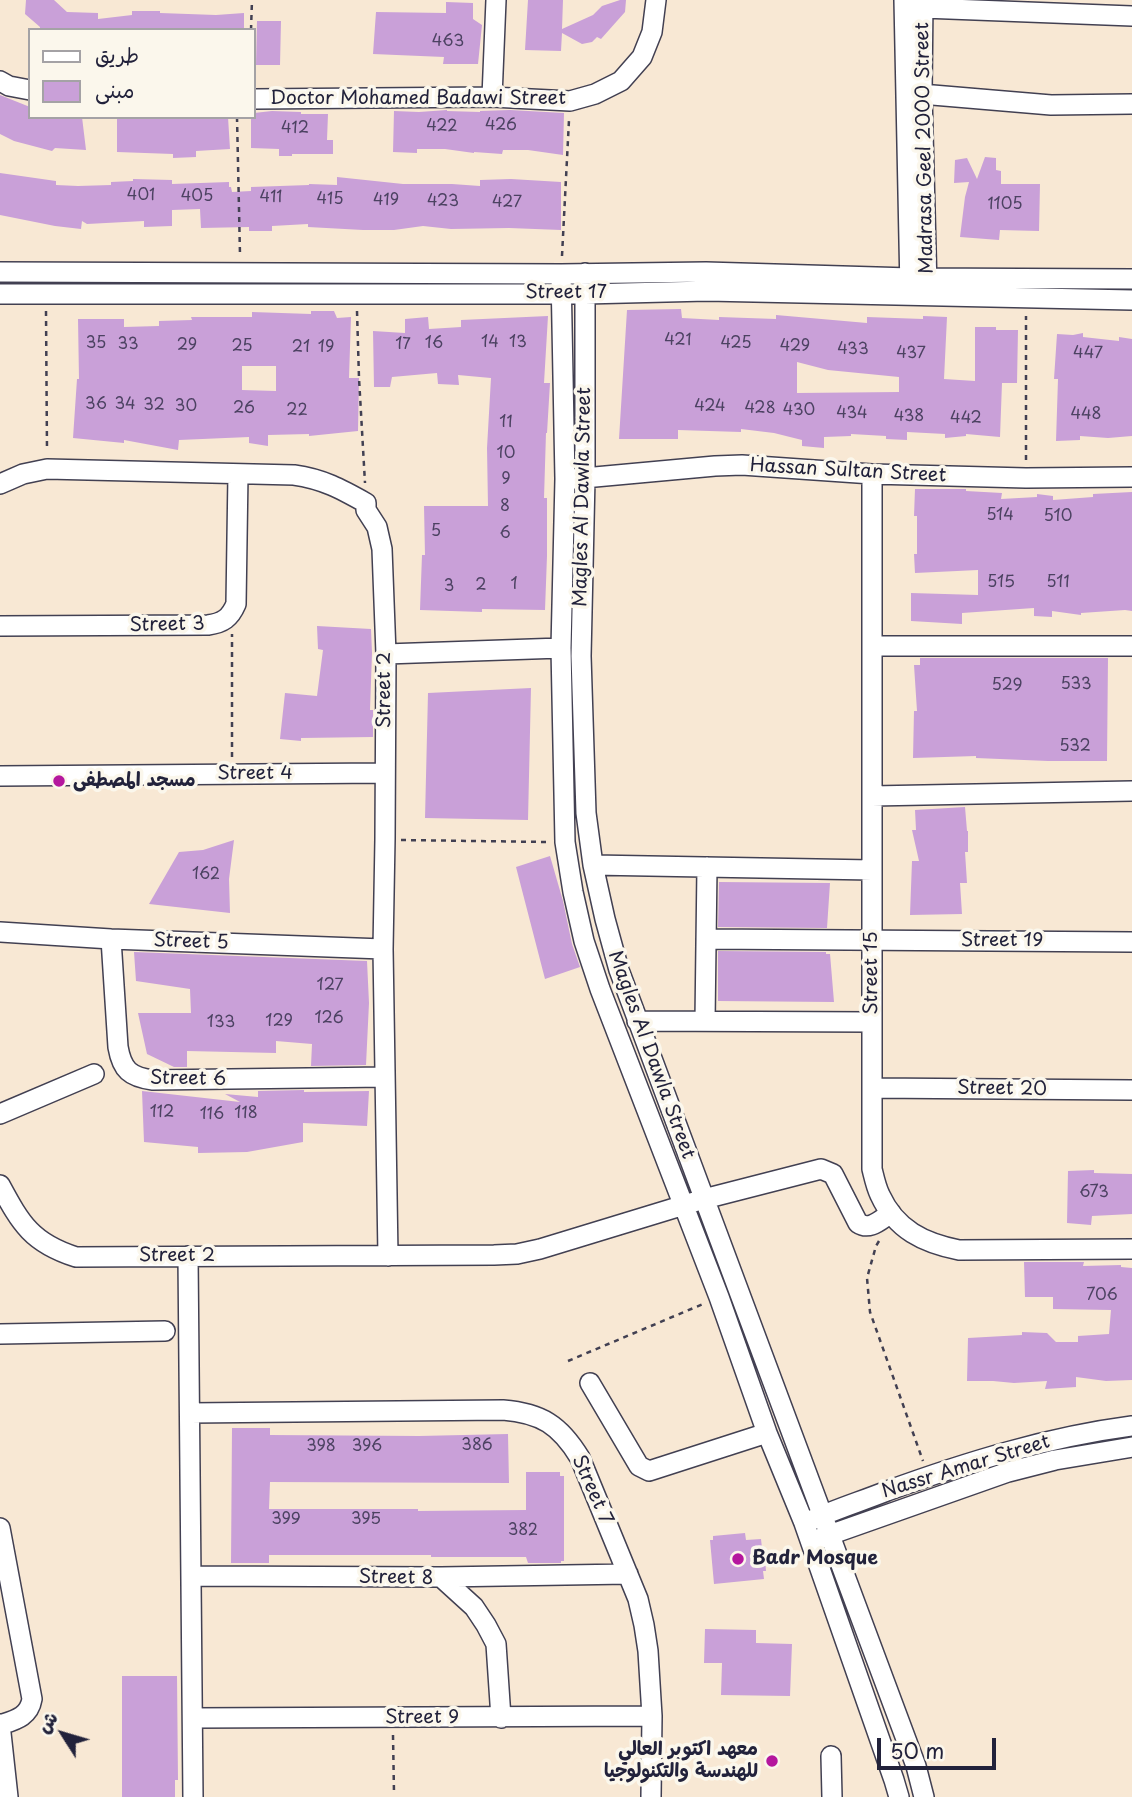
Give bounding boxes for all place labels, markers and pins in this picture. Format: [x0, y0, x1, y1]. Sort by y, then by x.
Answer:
place label: مسجد المصطفى [73, 770, 195, 792]
marker: مسجد المصطفى [51, 773, 67, 789]
place label: Badr Mosque [752, 1548, 878, 1570]
marker: Badr Mosque [730, 1551, 746, 1567]
place label: معهد اكتوبر العالي للهندسة والتكنولوجيا [604, 1739, 758, 1783]
marker: معهد اكتوبر العالي للهندسة والتكنولوجيا [764, 1753, 780, 1769]

